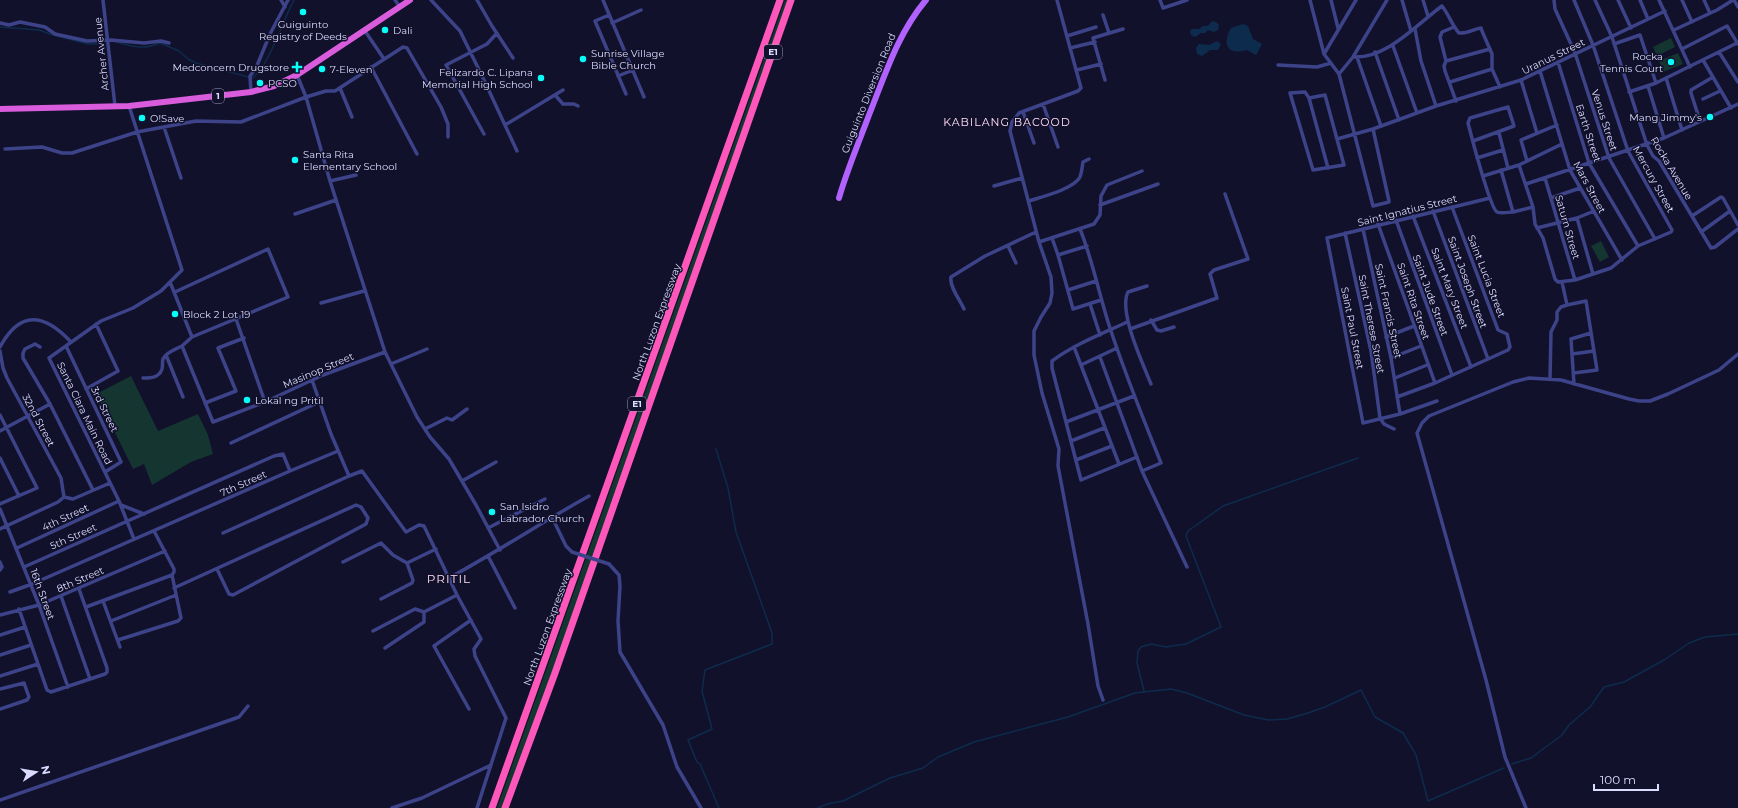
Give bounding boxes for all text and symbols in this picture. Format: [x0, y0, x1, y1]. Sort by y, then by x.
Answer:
marker: Guiguinto Registry of Deeds [298, 7, 308, 17]
street label: Archer Avenue [91, 17, 112, 91]
place label: Guiguinto Registry of Deeds [259, 18, 347, 43]
place label: Dali [393, 24, 413, 37]
marker: Dali [380, 25, 390, 35]
street label: Guiguinto Diversion Road [838, 31, 899, 155]
street label: Uranus Street [1520, 36, 1587, 77]
road number: E1 [764, 45, 782, 59]
place label: Sunrise Village Bible Church [591, 47, 664, 72]
place label: Rocka Tennis Court [1600, 50, 1663, 75]
marker: Sunrise Village Bible Church [578, 54, 588, 64]
marker: Rocka Tennis Court [1666, 57, 1676, 67]
place label: Medconcern Drugstore [172, 61, 289, 74]
marker: Medconcern Drugstore [292, 62, 302, 72]
place label: 7-Eleven [330, 63, 373, 76]
marker: 7-Eleven [317, 64, 327, 74]
place label: Felizardo C. Lipana Memorial High School [422, 66, 533, 91]
marker: Felizardo C. Lipana Memorial High School [536, 73, 546, 83]
place label: PCSO [268, 77, 297, 90]
marker: PCSO [255, 78, 265, 88]
street label: Venus Street [1589, 88, 1621, 152]
road number: 1 [212, 89, 224, 103]
street label: Earth Street [1573, 102, 1604, 164]
place label: Mang Jimmy's [1629, 111, 1702, 124]
place label: O!Save [150, 112, 184, 125]
marker: Mang Jimmy's [1705, 112, 1715, 122]
marker: O!Save [137, 113, 147, 123]
district label: KABILANG BACOOD [943, 115, 1071, 129]
street label: Rocka Avenue [1648, 134, 1695, 202]
street label: Mercury Street [1630, 144, 1677, 215]
place label: Santa Rita Elementary School [303, 148, 397, 173]
marker: Santa Rita Elementary School [290, 155, 300, 165]
street label: Mars Street [1570, 159, 1609, 216]
street label: Saint Ignatius Street [1356, 192, 1458, 229]
street label: Saturn Street [1552, 193, 1583, 261]
street label: Saint Lucia Street [1465, 233, 1508, 319]
street label: Saint Joseph Street [1445, 234, 1490, 330]
street label: Saint Mary Street [1428, 246, 1471, 331]
street label: Saint Jude Street [1410, 253, 1451, 338]
street label: Saint Rita Street [1394, 261, 1433, 341]
street label: North Luzon Expressway [629, 262, 684, 382]
street label: Saint Francis Street [1372, 262, 1405, 360]
street label: Saint Therese Street [1356, 274, 1387, 375]
street label: Saint Paul Street [1338, 286, 1367, 370]
place label: Block 2 Lot 19 [183, 308, 250, 321]
marker: Block 2 Lot 19 [170, 309, 180, 319]
street label: Masinop Street [281, 350, 356, 391]
street label: Santa Clara Main Road [54, 360, 115, 467]
street label: 3rd Street [88, 384, 121, 434]
street label: 32nd Street [19, 392, 58, 449]
place label: Lokal ng Pritil [255, 394, 323, 407]
marker: Lokal ng Pritil [242, 395, 252, 405]
road number: E1 [628, 397, 646, 411]
street label: 7th Street [218, 467, 268, 499]
place label: San Isidro Labrador Church [500, 500, 585, 525]
street label: 4th Street [40, 501, 91, 534]
marker: San Isidro Labrador Church [487, 507, 497, 517]
street label: 5th Street [48, 520, 98, 552]
street label: 8th Street [55, 564, 106, 595]
street label: 16th Street [27, 567, 58, 621]
street label: North Luzon Expressway [520, 567, 575, 687]
district label: PRITIL [427, 571, 471, 586]
north arrow [16, 752, 56, 792]
text: N [38, 764, 54, 776]
scale bar [1594, 766, 1658, 792]
text: 100 m [1600, 772, 1636, 787]

